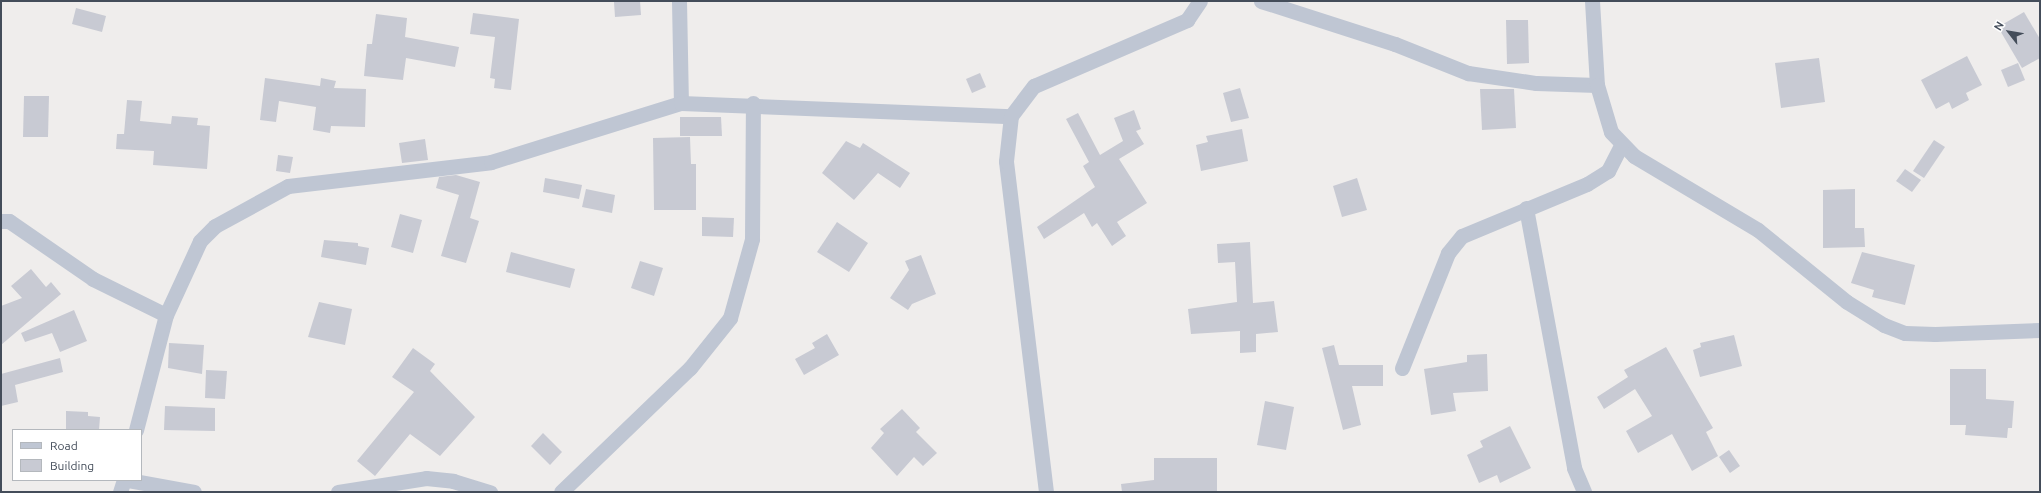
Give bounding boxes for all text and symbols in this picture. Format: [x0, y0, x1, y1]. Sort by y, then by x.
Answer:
north arrow [1989, 12, 2029, 52]
text: N [1991, 19, 2006, 32]
legend [12, 429, 142, 481]
text: Road [50, 439, 78, 452]
text: Building [50, 459, 94, 472]

